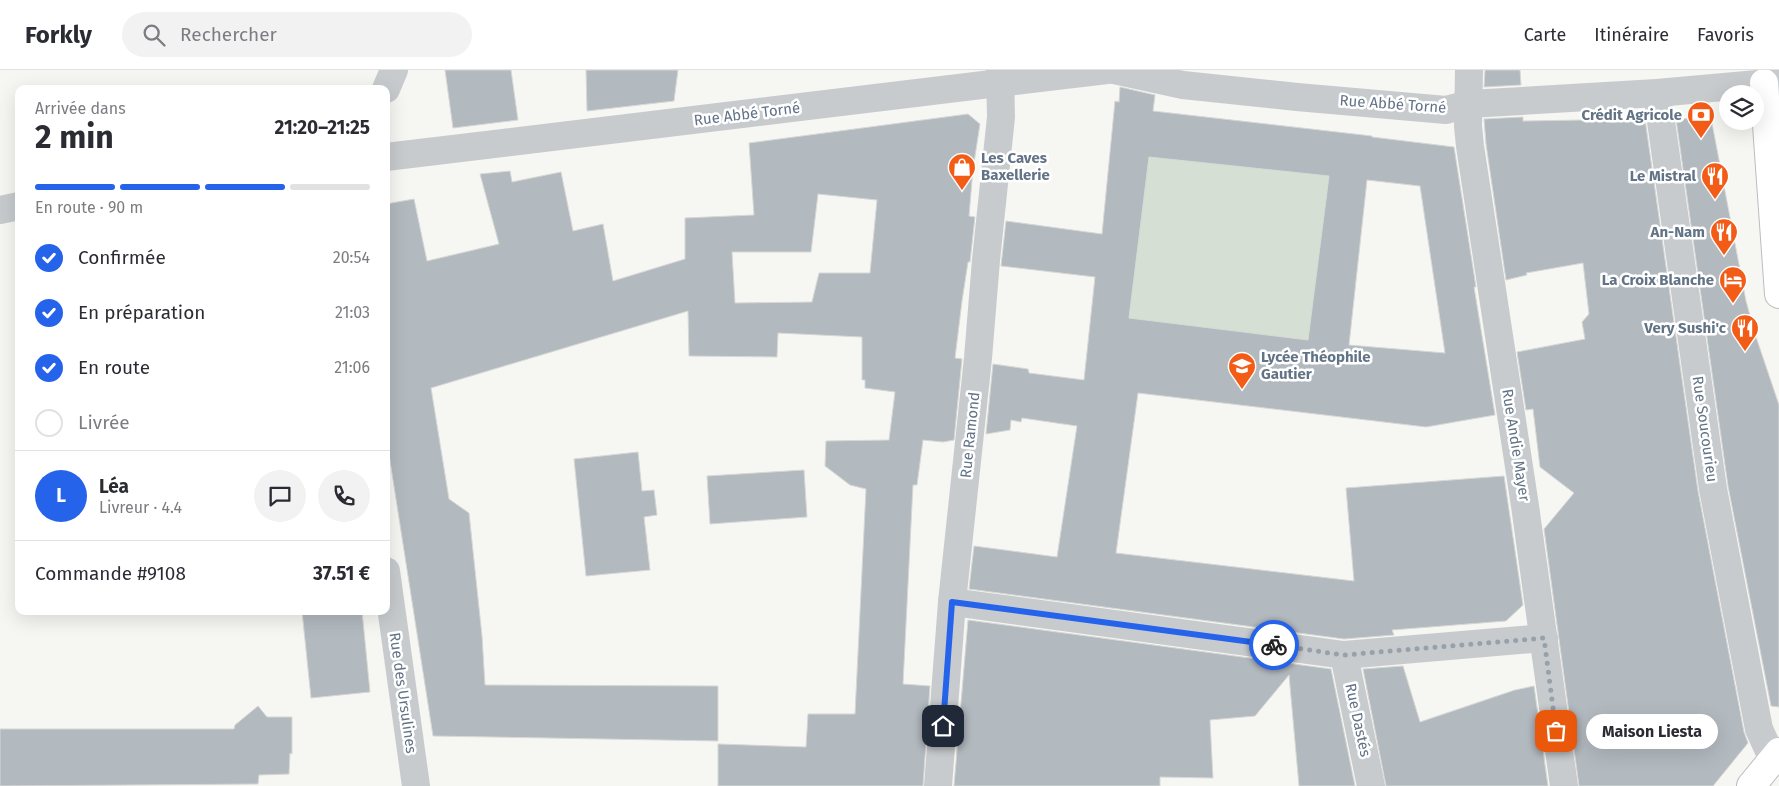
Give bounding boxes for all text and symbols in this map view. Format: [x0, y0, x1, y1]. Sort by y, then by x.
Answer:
search box [122, 12, 472, 57]
text: Forkly [25, 21, 92, 49]
icon: search [140, 21, 168, 49]
text: Rechercher [180, 23, 277, 46]
text: Carte [1524, 24, 1566, 46]
text: Itinéraire [1594, 24, 1669, 46]
text: Favoris [1697, 24, 1754, 46]
map controls [1719, 85, 1764, 130]
button: layers [1719, 85, 1764, 130]
street label: Rue Abbé Torné [1339, 91, 1447, 117]
text: Arrivée dans [35, 99, 126, 118]
street label: Rue Abbé Torné [693, 99, 801, 129]
bank icon: Crédit Agricole [1686, 100, 1716, 139]
place label: Crédit Agricole [1581, 106, 1682, 124]
text: 21:20–21:25 [275, 116, 370, 139]
text: 2 min [35, 118, 114, 156]
place label: Les Caves Baxellerie [981, 149, 1050, 184]
shop icon: Les Caves Baxellerie [947, 152, 977, 191]
restaurant icon: Le Mistral [1700, 161, 1730, 200]
place label: Le Mistral [1630, 167, 1697, 185]
text: En route · 90 m [35, 198, 143, 217]
restaurant icon: An-Nam [1709, 217, 1739, 256]
place label: An-Nam [1650, 223, 1705, 241]
icon: check [35, 244, 63, 272]
text: Confirmée [78, 246, 166, 269]
text: 20:54 [333, 248, 370, 267]
hotel icon: La Croix Blanche [1718, 265, 1748, 304]
place label: La Croix Blanche [1602, 271, 1714, 289]
icon: check [35, 299, 63, 327]
text: En préparation [78, 301, 205, 324]
text: 21:03 [335, 303, 370, 322]
restaurant icon: Very Sushi'c [1730, 313, 1760, 352]
place label: Very Sushi'c [1643, 319, 1727, 337]
place label: Lycée Théophile Gautier [1261, 348, 1371, 383]
school or university icon: Lycée Théophile Gautier [1227, 351, 1257, 390]
icon: check [35, 354, 63, 382]
text: En route [78, 356, 150, 379]
text: 21:06 [334, 358, 370, 377]
street label: Rue Soucourieu [1689, 375, 1721, 483]
street label: Rue Andie Mayer [1498, 387, 1534, 503]
street label: Rue Ramond [957, 391, 983, 479]
text: Livrée [78, 411, 130, 434]
button: chat [254, 470, 306, 522]
button: phone [318, 470, 370, 522]
text: Léa [99, 475, 129, 498]
text: L [56, 484, 66, 507]
text: Livreur · 4.4 [99, 498, 182, 517]
text: Commande #9108 [35, 562, 186, 585]
text: 37.51 € [313, 562, 370, 585]
courier [1249, 620, 1299, 670]
street label: Rue des Ursulines [386, 631, 420, 755]
icon: bike [1260, 631, 1288, 659]
street label: Rue Dastés [1341, 682, 1375, 758]
pin [922, 705, 964, 747]
pin [1535, 710, 1577, 752]
icon: home [929, 712, 957, 740]
callout: Maison Liesta [1586, 714, 1718, 748]
icon: bag [1542, 717, 1570, 745]
text: Maison Liesta [1602, 722, 1702, 741]

